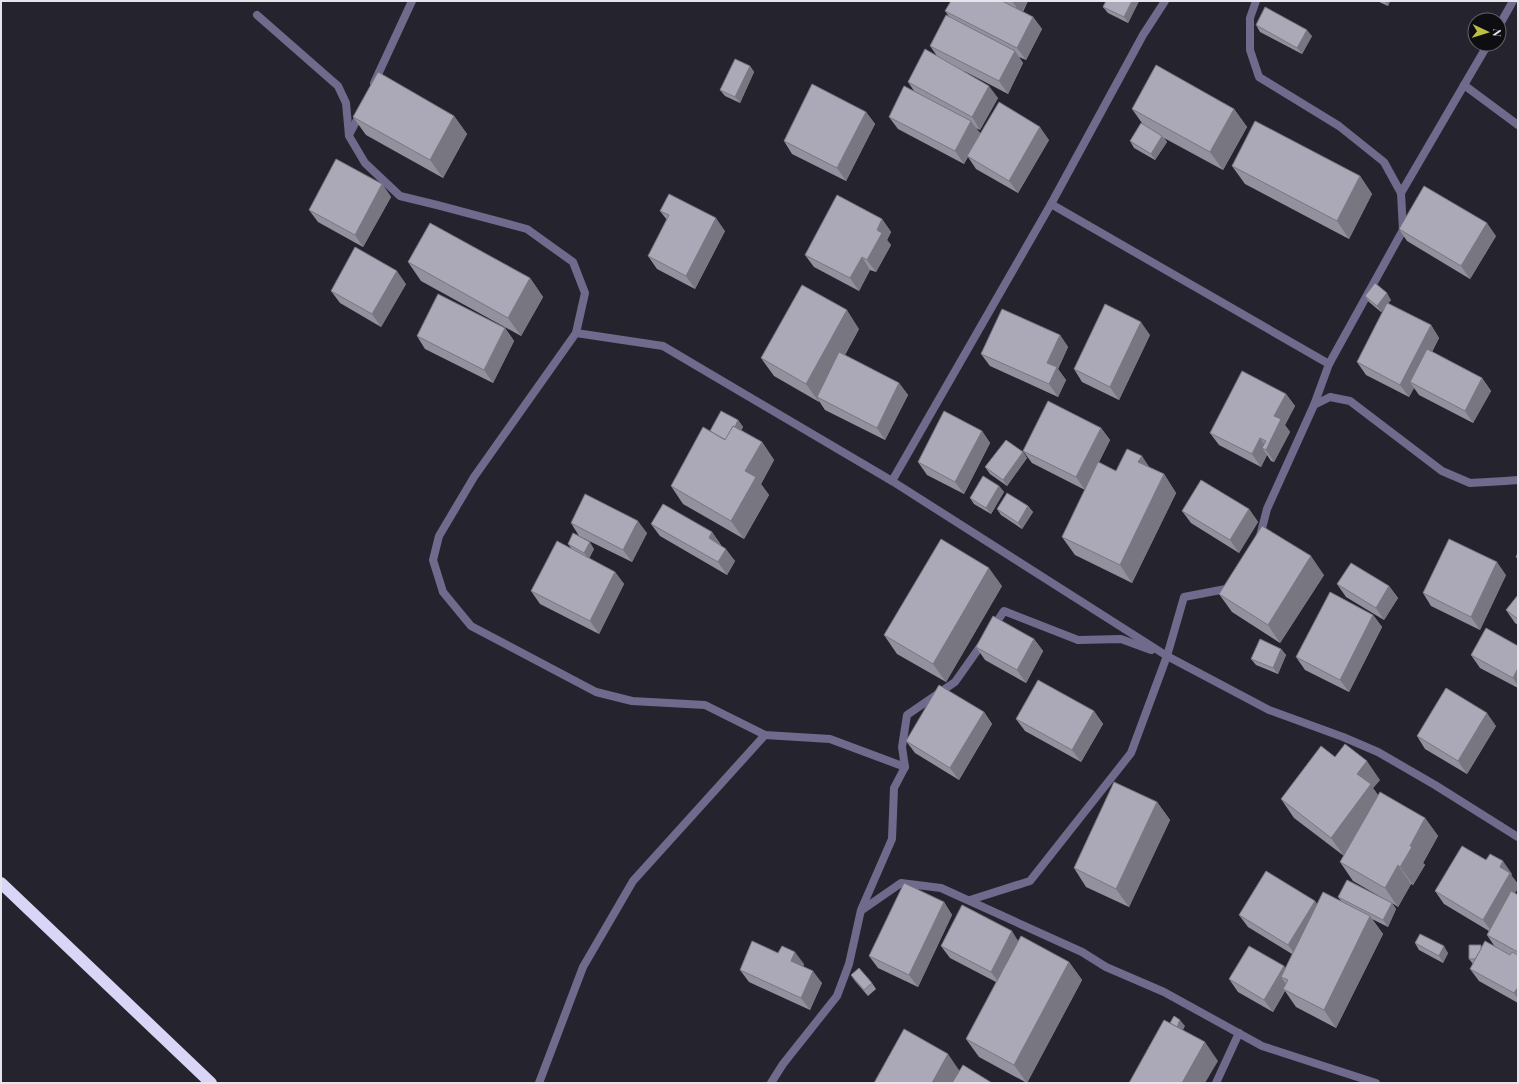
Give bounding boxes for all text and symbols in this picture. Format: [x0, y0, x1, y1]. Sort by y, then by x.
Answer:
north arrow [1467, 12, 1507, 52]
text: N [1490, 28, 1505, 37]

